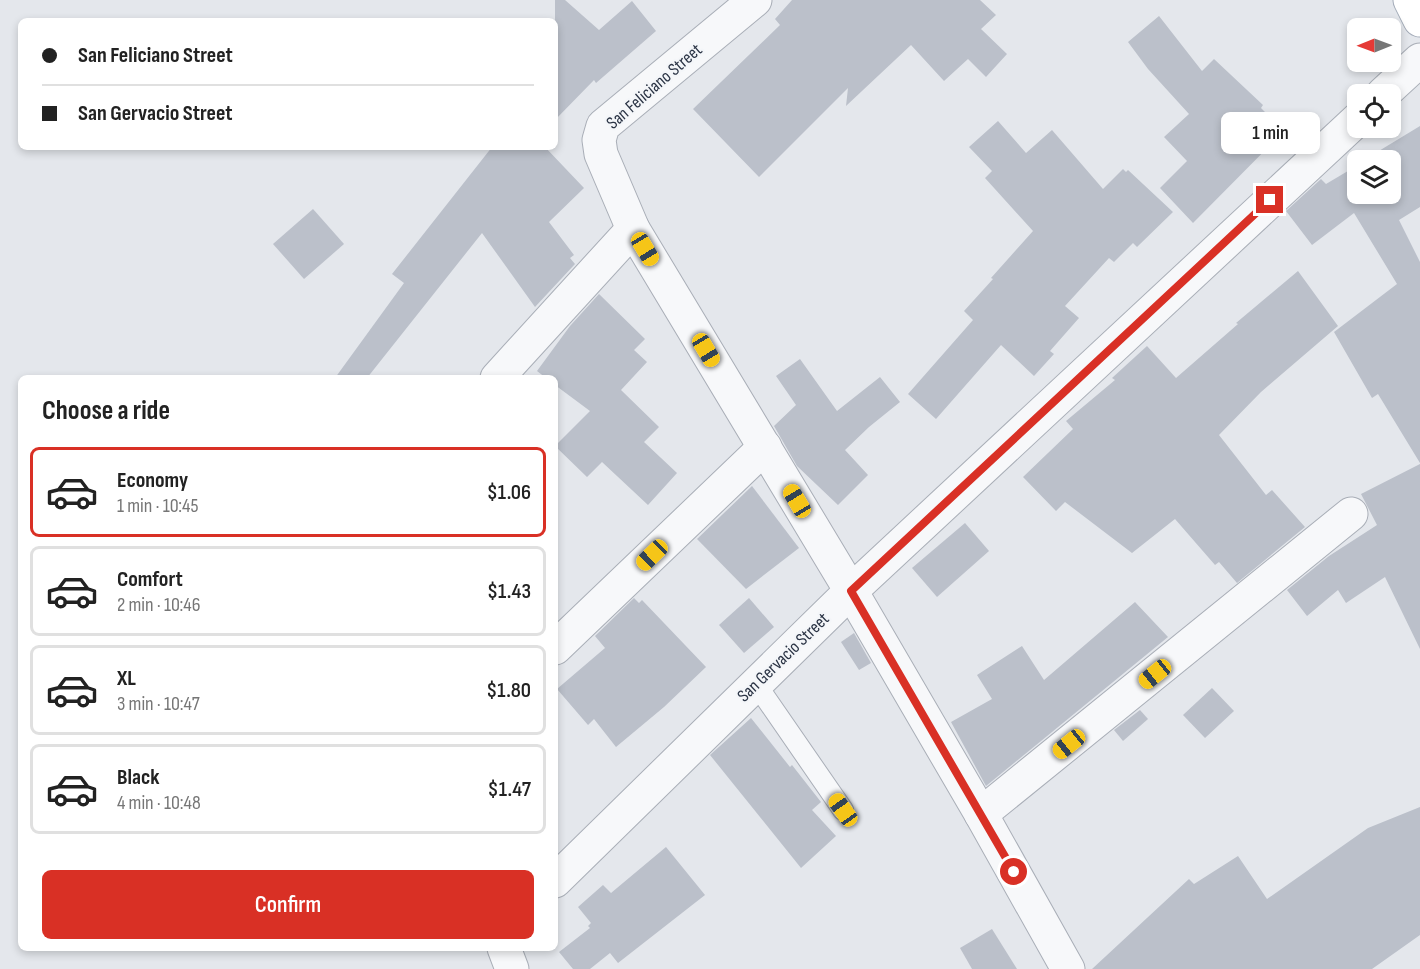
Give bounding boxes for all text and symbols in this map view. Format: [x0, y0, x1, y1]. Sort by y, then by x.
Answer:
north arrow [1347, 18, 1401, 72]
map controls [1347, 18, 1401, 204]
street label: San Feliciano Street [602, 39, 707, 134]
text: San Feliciano Street [78, 42, 233, 69]
button: locate [1347, 84, 1401, 138]
text: San Gervacio Street [78, 100, 233, 127]
callout: 1 min [1220, 113, 1320, 155]
text: 1 min [1252, 121, 1289, 145]
button: layers [1347, 150, 1401, 204]
route end [1256, 186, 1283, 213]
car [628, 229, 662, 269]
car [689, 330, 723, 370]
text: Choose a ride [42, 395, 170, 427]
icon: car [45, 465, 99, 519]
text: Economy [117, 467, 188, 494]
text: $1.06 [487, 479, 531, 506]
car [780, 481, 814, 521]
text: 1 min · 10:45 [117, 494, 199, 518]
car [633, 536, 671, 574]
icon: car [45, 564, 99, 618]
text: Comfort [117, 566, 183, 593]
text: $1.43 [487, 578, 531, 605]
text: 2 min · 10:46 [117, 593, 200, 617]
street label: San Gervacio Street [733, 608, 834, 706]
car [1135, 656, 1175, 692]
icon: car [45, 663, 99, 717]
text: XL [117, 665, 136, 692]
text: $1.80 [486, 677, 531, 704]
text: 3 min · 10:47 [117, 692, 200, 716]
car [1049, 726, 1089, 762]
icon: car [45, 762, 99, 816]
text: Black [117, 764, 159, 791]
text: $1.47 [488, 776, 531, 803]
car [825, 790, 861, 830]
text: 4 min · 10:48 [117, 791, 201, 815]
route start [1000, 858, 1027, 885]
button: Confirm [42, 870, 534, 939]

